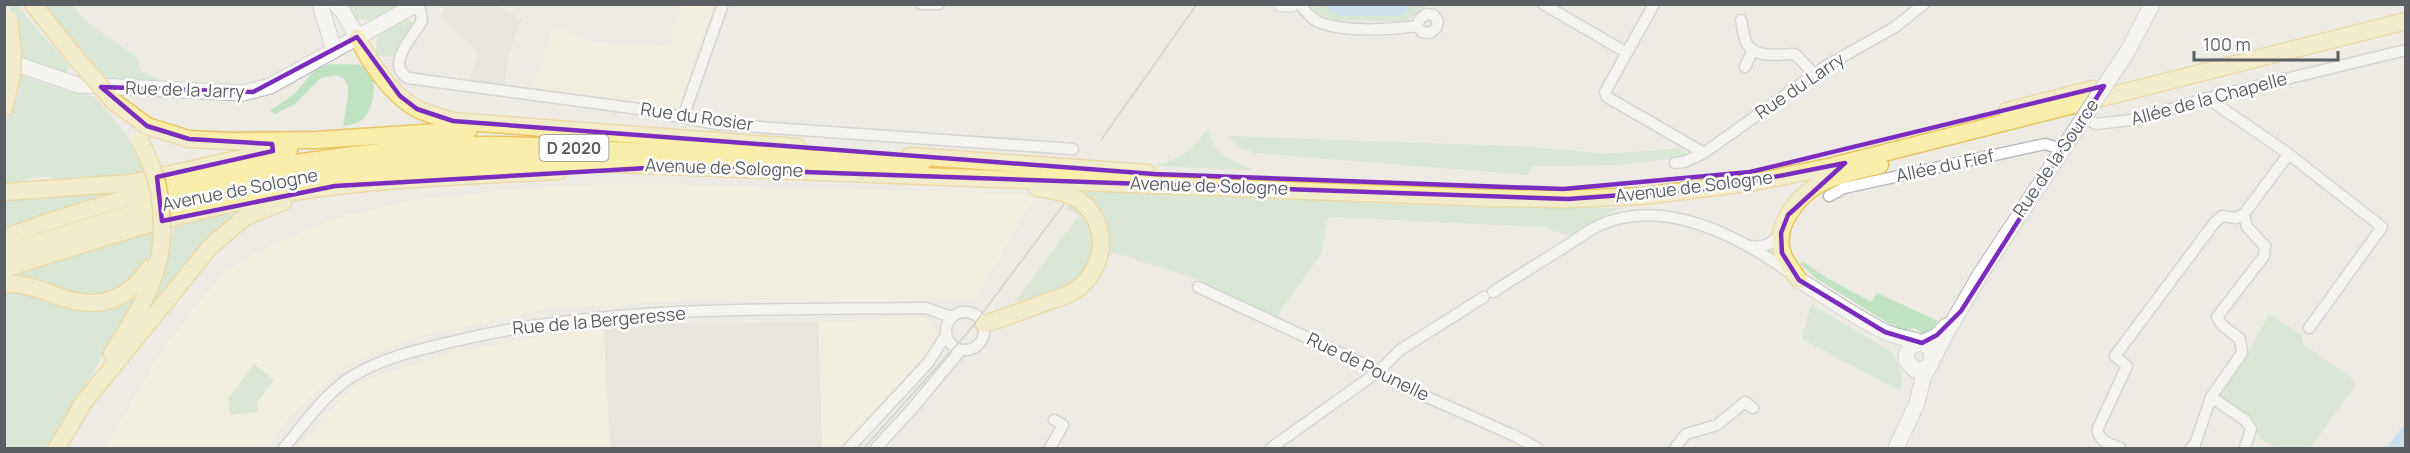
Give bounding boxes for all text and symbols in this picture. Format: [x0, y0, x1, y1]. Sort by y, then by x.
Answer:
scale bar [2194, 24, 2338, 62]
text: 100 m [2203, 32, 2251, 56]
street label: Rue du Larry [1750, 46, 1849, 124]
street label: Allée de la Chapelle [2128, 66, 2289, 130]
street label: Rue de la Jarry [125, 75, 246, 103]
street label: Rue de la Source [2007, 94, 2104, 221]
street label: Rue du Rosier [639, 96, 756, 136]
road number: D 2020 [540, 135, 608, 161]
street label: Allée du Fief [1894, 143, 1997, 187]
street label: Avenue de Sologne [644, 152, 804, 182]
street label: Avenue de Sologne [160, 162, 320, 216]
street label: Avenue de Sologne [1614, 164, 1774, 208]
street label: Avenue de Sologne [1129, 170, 1289, 200]
street label: Rue de la Bergeresse [511, 300, 687, 340]
street label: Rue de Pounelle [1303, 326, 1434, 406]

